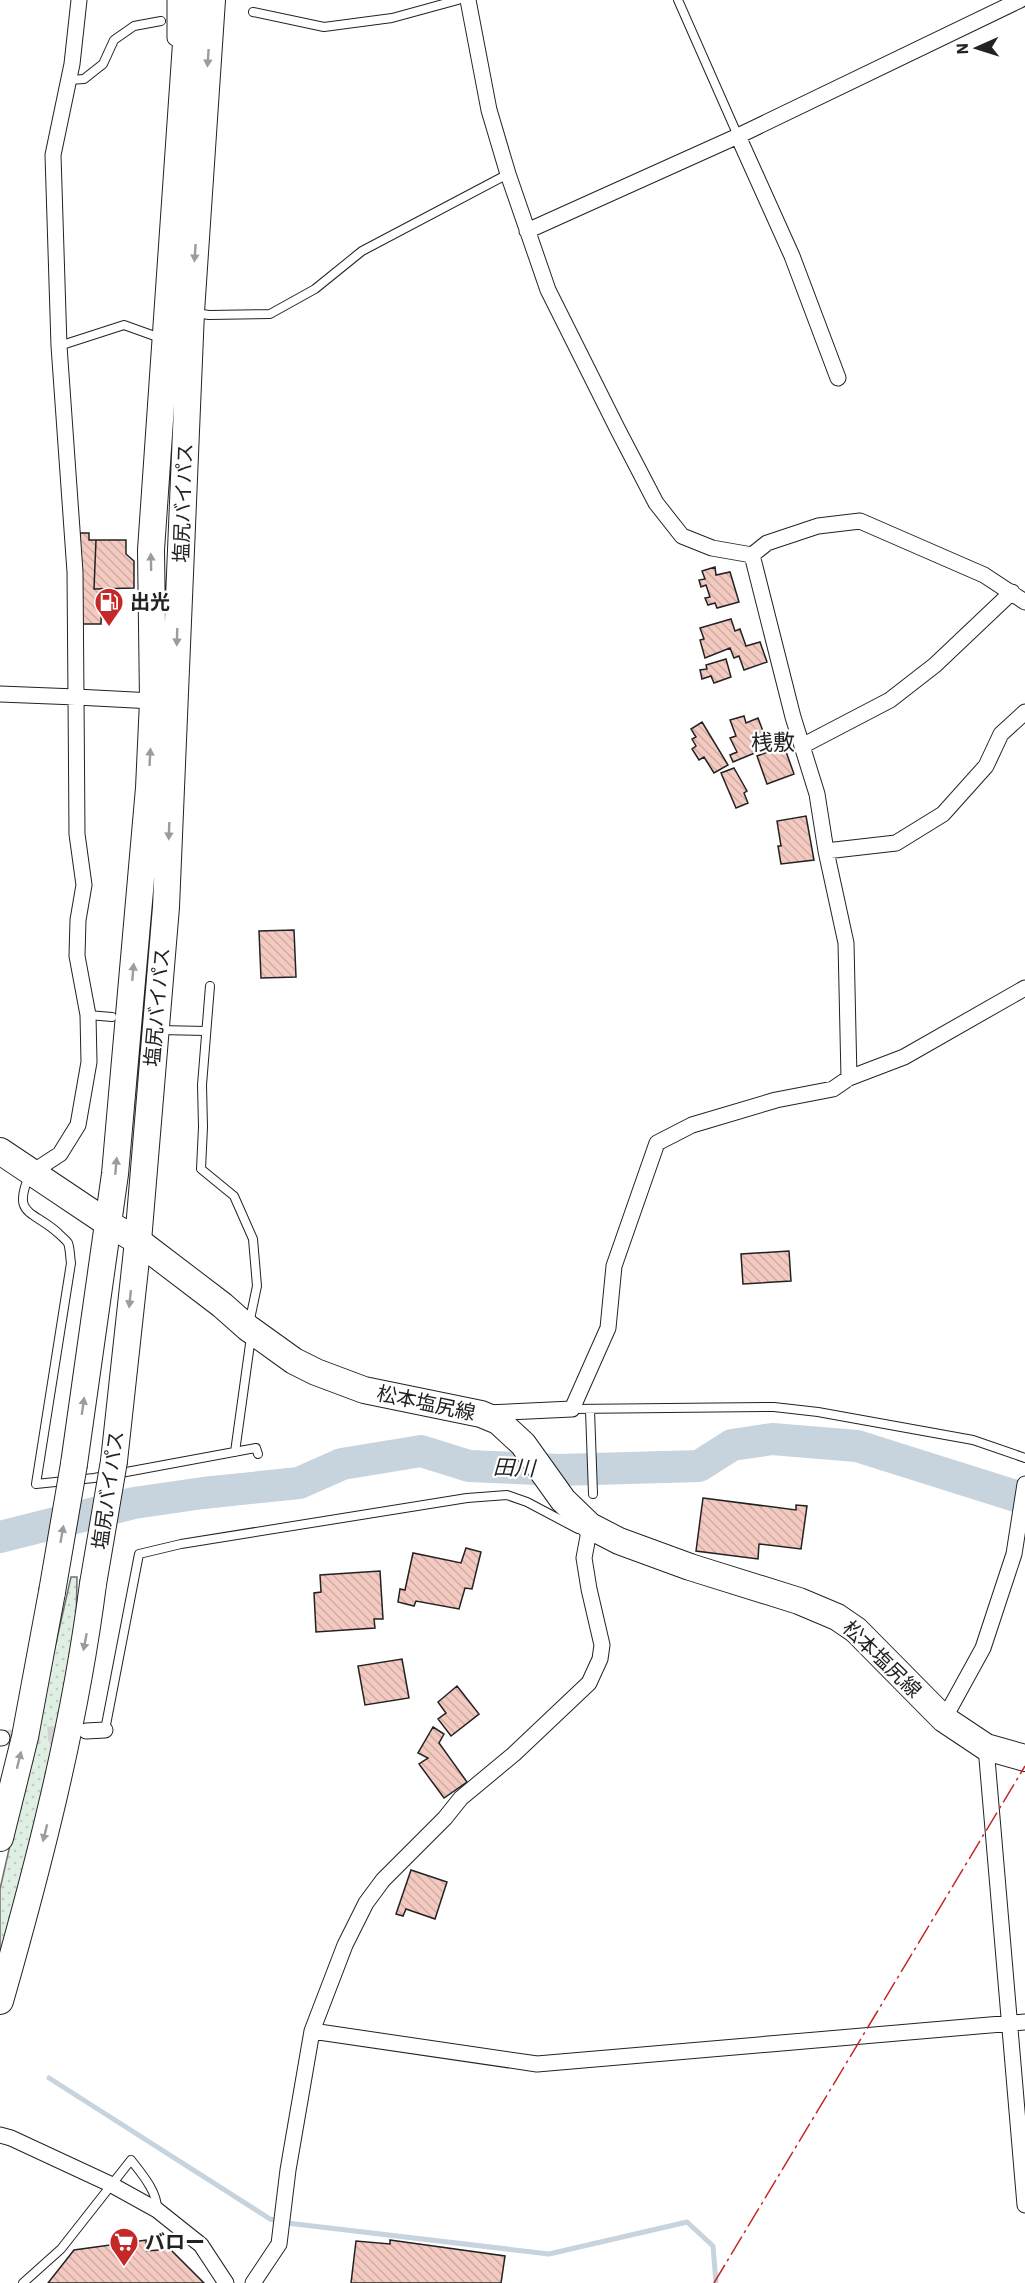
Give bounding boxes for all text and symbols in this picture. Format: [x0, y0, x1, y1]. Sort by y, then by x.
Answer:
north arrow [947, 18, 1007, 78]
text: N [952, 42, 972, 55]
one-way arrow [203, 49, 212, 68]
one-way arrow [190, 243, 199, 262]
street label: 塩尻バイパス [167, 443, 198, 563]
one-way arrow [146, 552, 156, 571]
fuel station icon: 出光 [93, 586, 125, 628]
place label: 出光 [130, 588, 170, 615]
one-way arrow [173, 627, 182, 646]
district label: 桟敷 [751, 727, 795, 756]
one-way arrow [146, 747, 155, 766]
one-way arrow [164, 822, 173, 841]
street label: 塩尻バイパス [138, 946, 175, 1068]
one-way arrow [128, 963, 138, 982]
one-way arrow [111, 1157, 121, 1176]
one-way arrow [125, 1290, 135, 1309]
street label: 松本塩尻線 [374, 1379, 478, 1426]
one-way arrow [78, 1397, 87, 1416]
street label: 塩尻バイパス [86, 1429, 129, 1551]
water label: 田川 [493, 1452, 538, 1482]
one-way arrow [58, 1525, 67, 1544]
street label: 松本塩尻線 [837, 1614, 928, 1703]
one-way arrow [80, 1633, 89, 1652]
one-way arrow [15, 1751, 25, 1770]
one-way arrow [39, 1824, 49, 1842]
supermarket icon: バロー [108, 2226, 140, 2268]
place label: バロー [145, 2228, 205, 2255]

